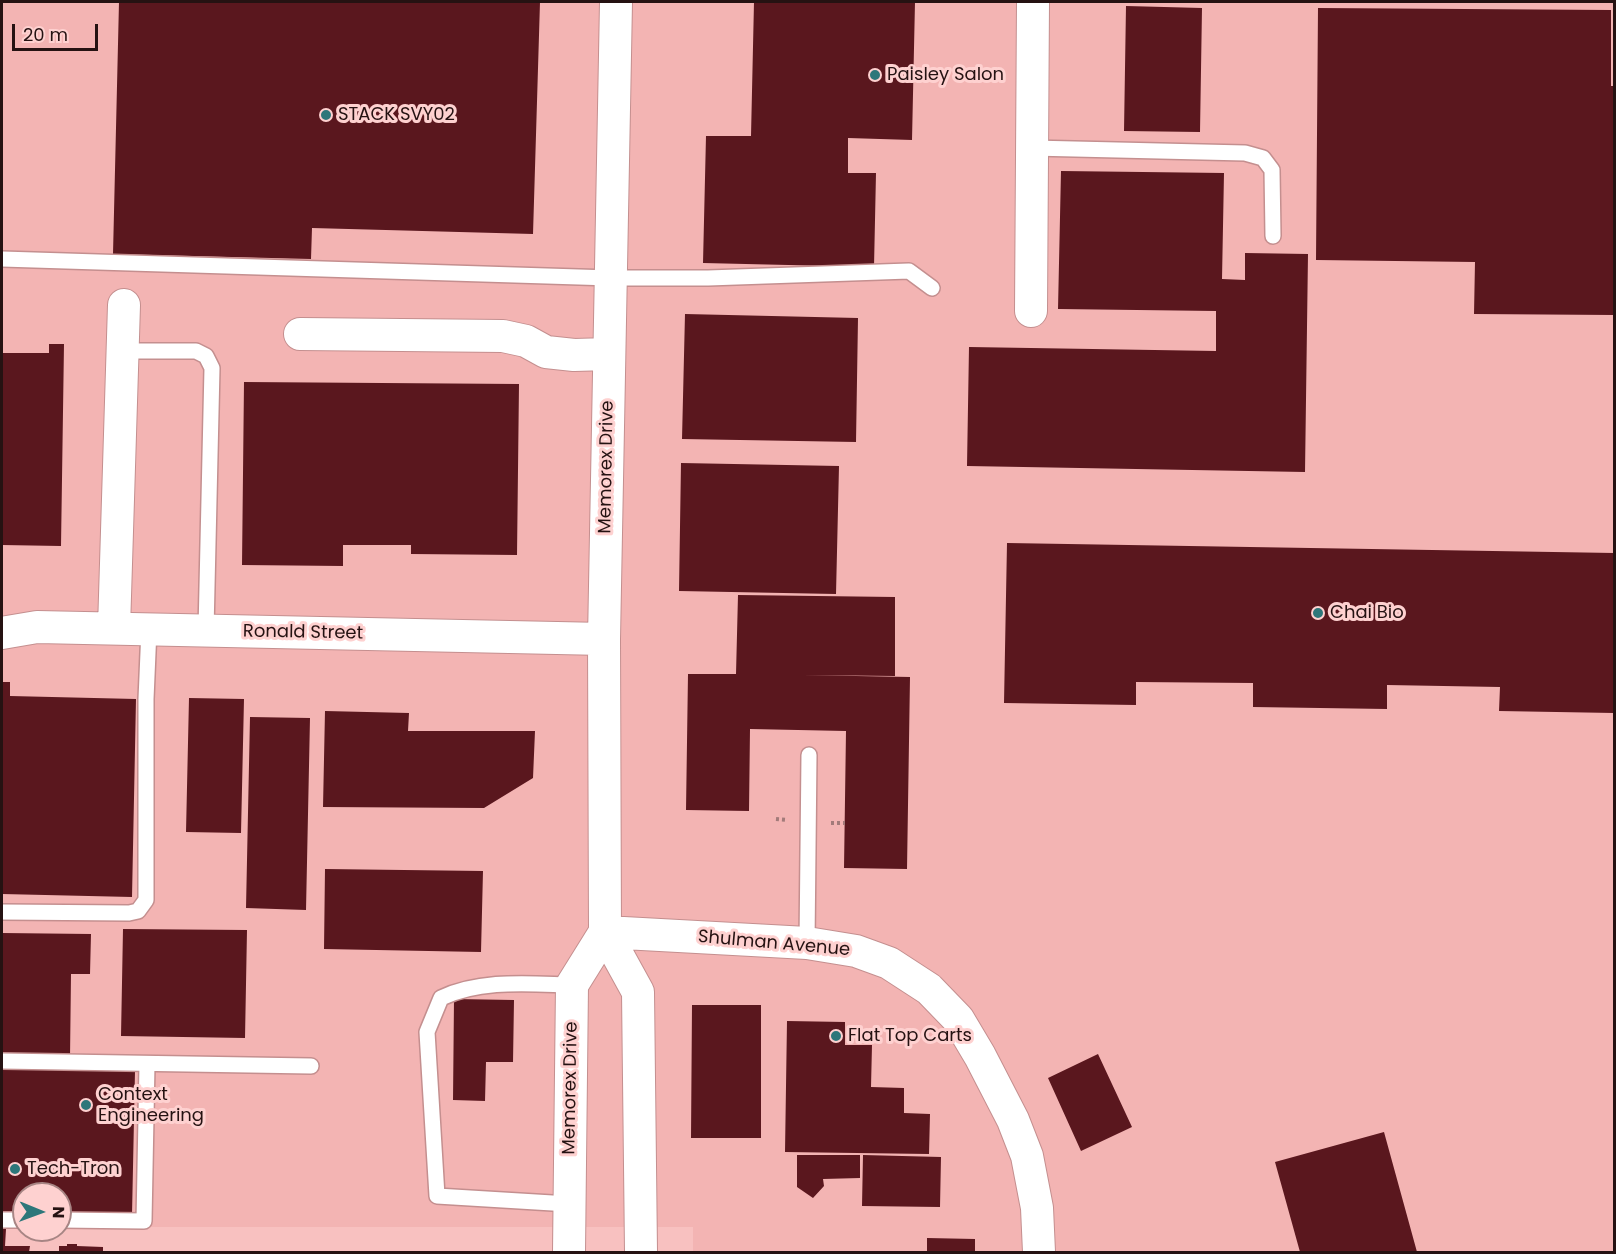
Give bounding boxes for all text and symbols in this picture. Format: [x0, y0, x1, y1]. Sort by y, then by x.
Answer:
scale bar [15, 12, 100, 50]
text: 20 m [23, 22, 68, 47]
place label: Paisley Salon [887, 64, 1004, 86]
marker: Paisley Salon [868, 68, 882, 82]
place label: STACK SVY02 [338, 104, 455, 126]
marker: STACK SVY02 [319, 108, 333, 122]
street label: Memorex Drive [595, 400, 619, 534]
place label: Chai Bio [1330, 602, 1404, 624]
marker: Chai Bio [1311, 606, 1325, 620]
street label: Ronald Street [243, 621, 363, 645]
street label: Shulman Avenue [697, 927, 851, 961]
street label: Memorex Drive [559, 1021, 583, 1155]
place label: Flat Top Carts [848, 1025, 972, 1047]
marker: Flat Top Carts [829, 1029, 843, 1043]
place label: Context Engineering [98, 1084, 204, 1126]
marker: Context Engineering [79, 1098, 93, 1112]
place label: Tech-Tron [27, 1158, 120, 1180]
marker: Tech-Tron [8, 1162, 22, 1176]
north arrow [12, 1182, 72, 1242]
text: N [47, 1206, 70, 1219]

